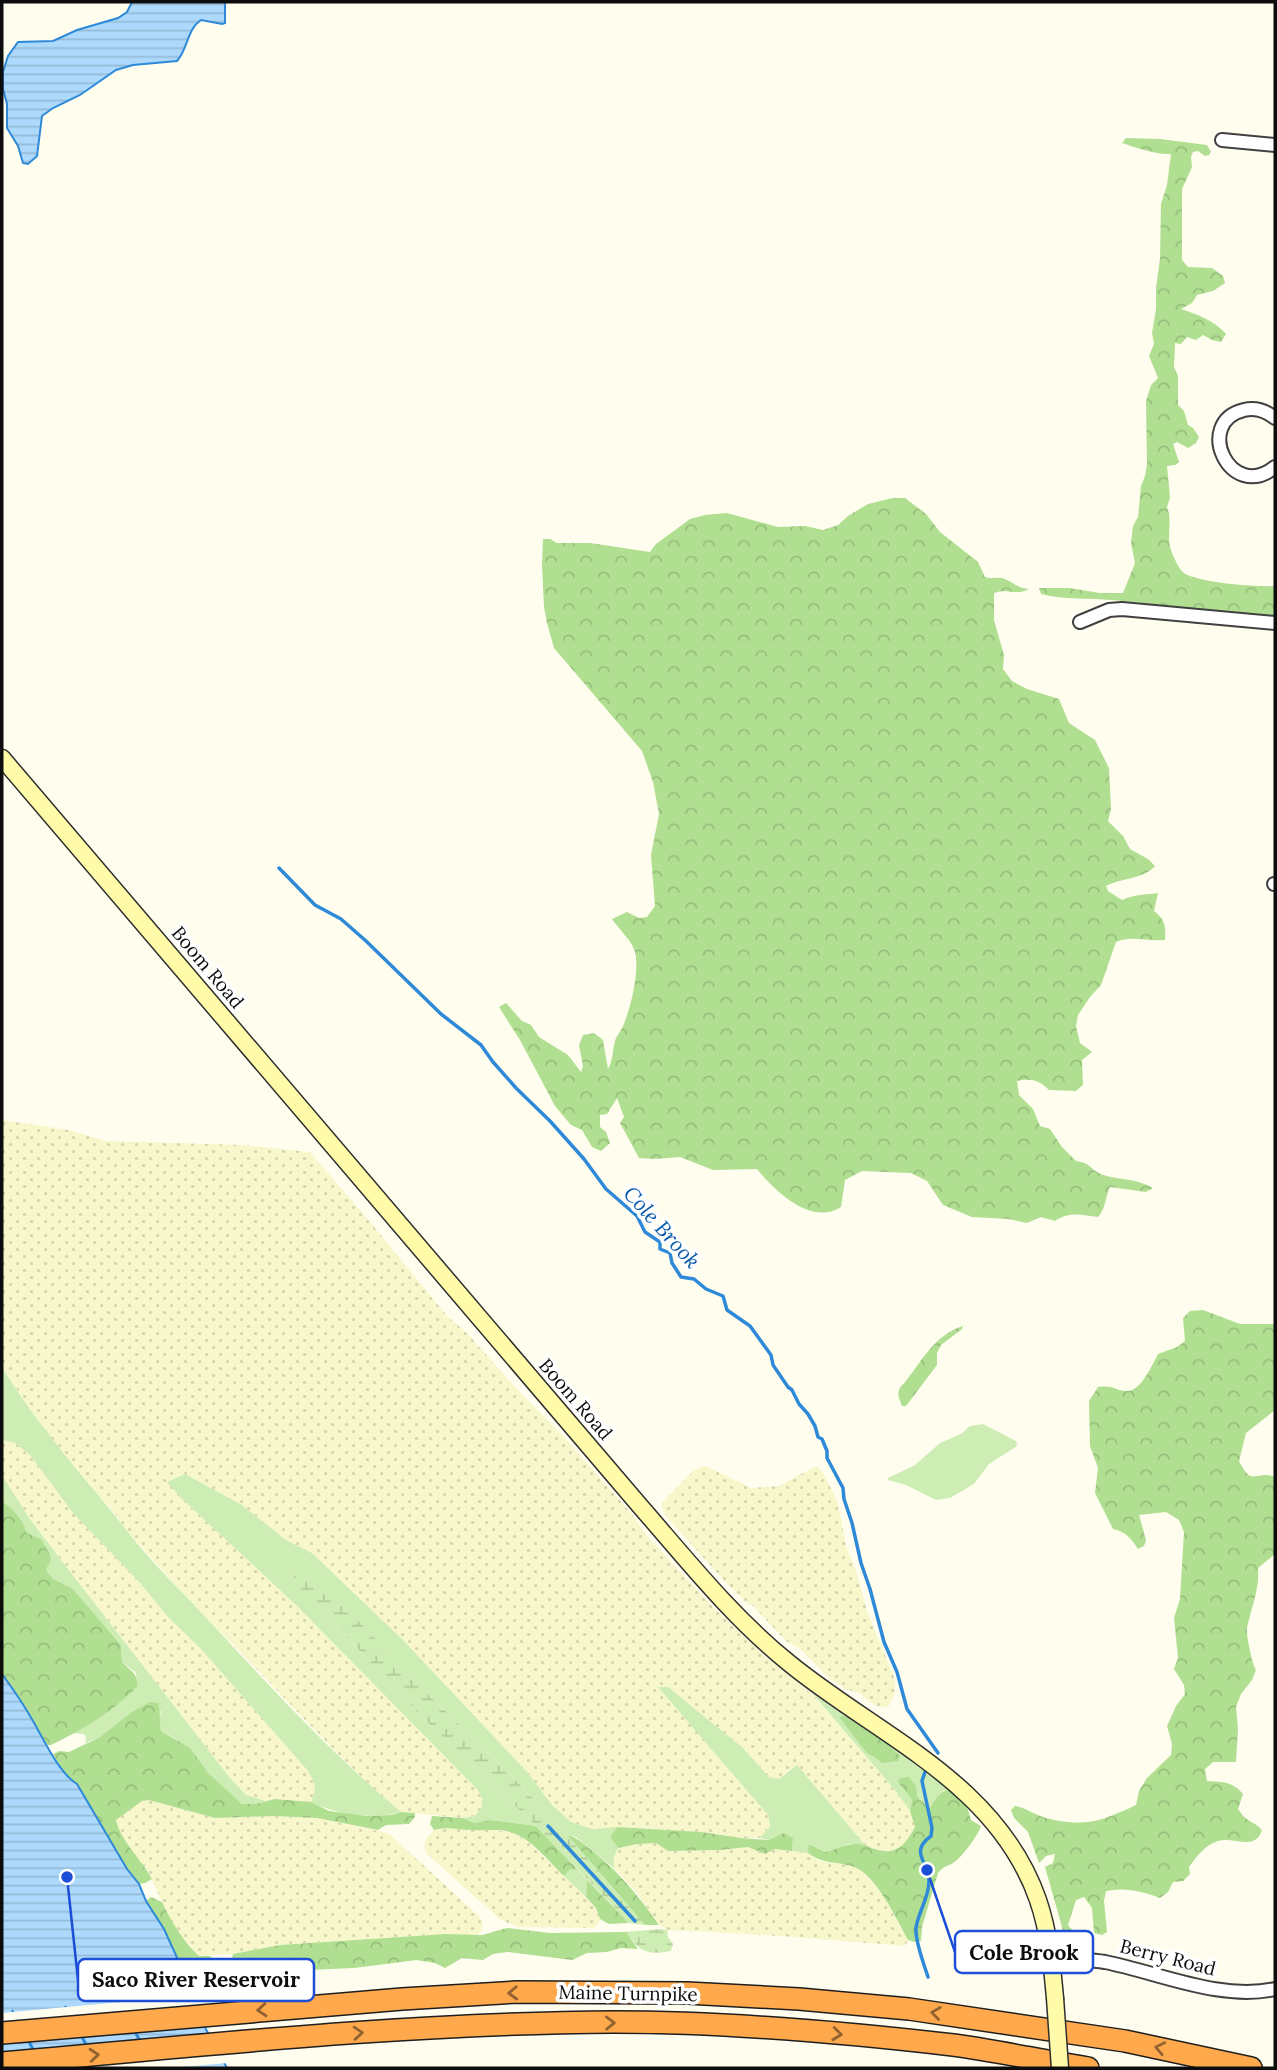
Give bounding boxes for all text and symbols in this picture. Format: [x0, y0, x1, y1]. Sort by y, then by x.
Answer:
street label: Boom Road [167, 921, 249, 1013]
water label: Cole Brook [618, 1180, 706, 1274]
street label: Boom Road [534, 1353, 618, 1445]
callout: Cole Brook [955, 1931, 1093, 1973]
street label: Berry Road [1118, 1934, 1218, 1980]
text: Cole Brook [969, 1939, 1079, 1966]
callout: Saco River Reservoir [78, 1959, 314, 2001]
text: Saco River Reservoir [92, 1966, 300, 1993]
street label: Maine Turnpike [558, 1980, 698, 2006]
one-way arrow [507, 1985, 518, 2000]
one-way arrow [256, 2002, 267, 2017]
one-way arrow [930, 2006, 941, 2021]
one-way arrow [605, 2015, 616, 2031]
one-way arrow [353, 2026, 364, 2041]
one-way arrow [832, 2026, 843, 2041]
one-way arrow [1154, 2042, 1166, 2057]
one-way arrow [89, 2048, 100, 2063]

